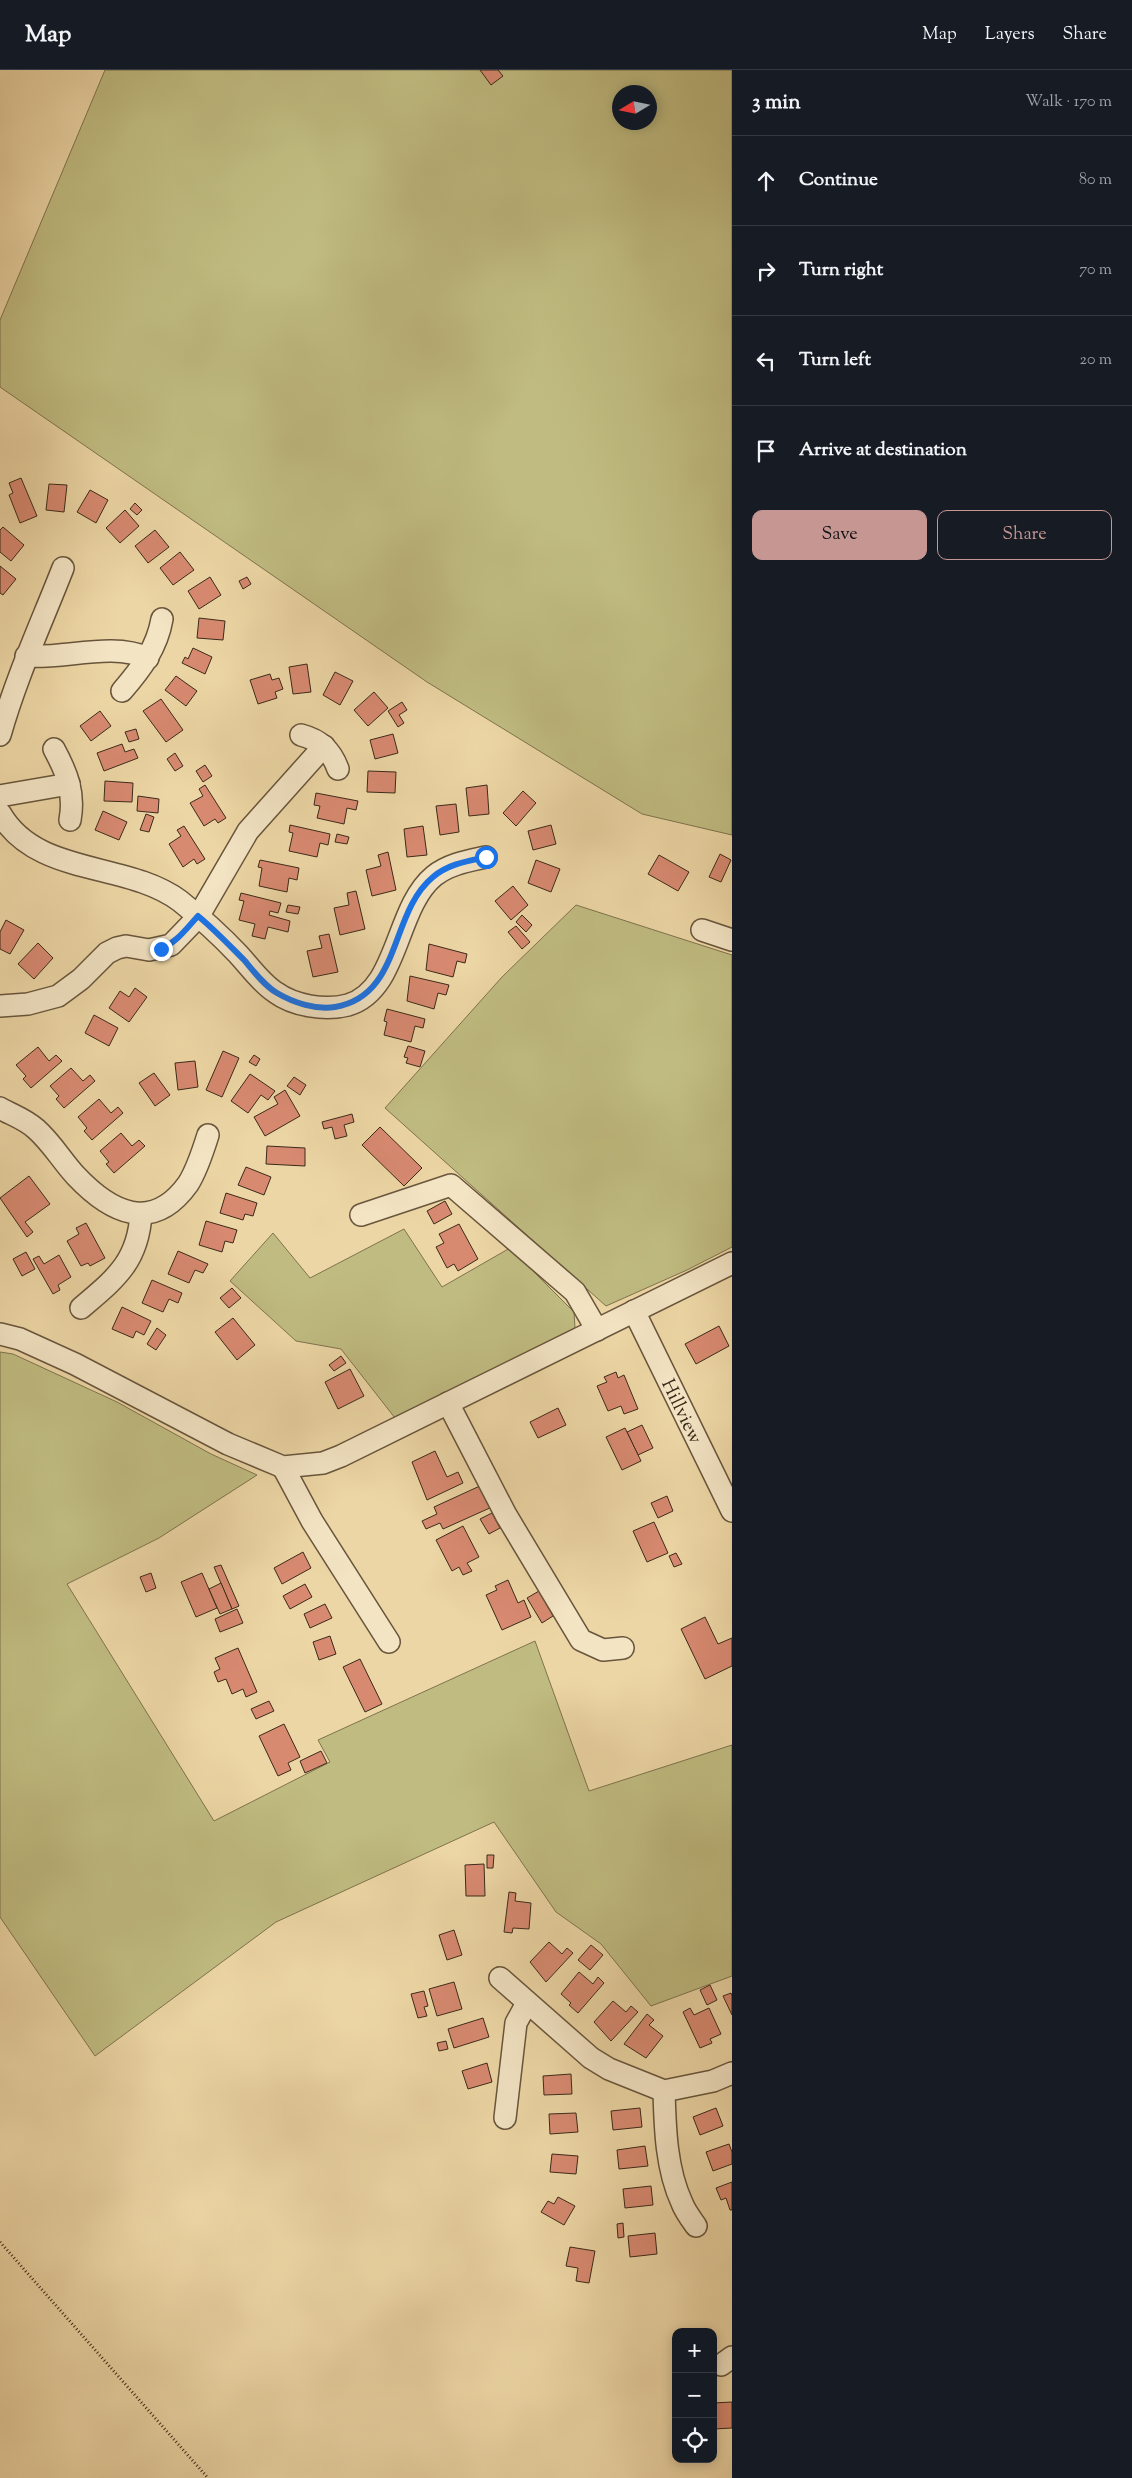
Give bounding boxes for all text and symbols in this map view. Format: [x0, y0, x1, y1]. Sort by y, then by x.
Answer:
text: Map [25, 18, 71, 52]
text: Map [922, 22, 957, 48]
text: Layers [985, 22, 1035, 48]
text: Share [1063, 22, 1107, 48]
north arrow [612, 85, 657, 130]
text: 3 min [752, 88, 801, 118]
text: Walk · 170 m [1025, 91, 1112, 114]
icon: ahead [752, 167, 780, 195]
text: Continue [799, 167, 878, 194]
text: 80 m [1079, 169, 1112, 192]
icon: right [752, 257, 780, 285]
text: Turn right [799, 257, 883, 284]
text: 70 m [1079, 259, 1112, 282]
icon: left [752, 347, 780, 375]
text: Turn left [799, 347, 871, 374]
text: 20 m [1079, 349, 1112, 372]
icon: arrive [752, 437, 780, 465]
text: Arrive at destination [799, 437, 967, 464]
button: Save [752, 510, 927, 560]
button: Share [937, 510, 1112, 560]
route start [475, 846, 498, 869]
route end [150, 938, 173, 961]
street label: Hillview [653, 1375, 708, 1449]
map controls [672, 2328, 717, 2463]
button: + [672, 2328, 717, 2373]
button: − [672, 2373, 717, 2418]
button: locate [672, 2418, 717, 2463]

